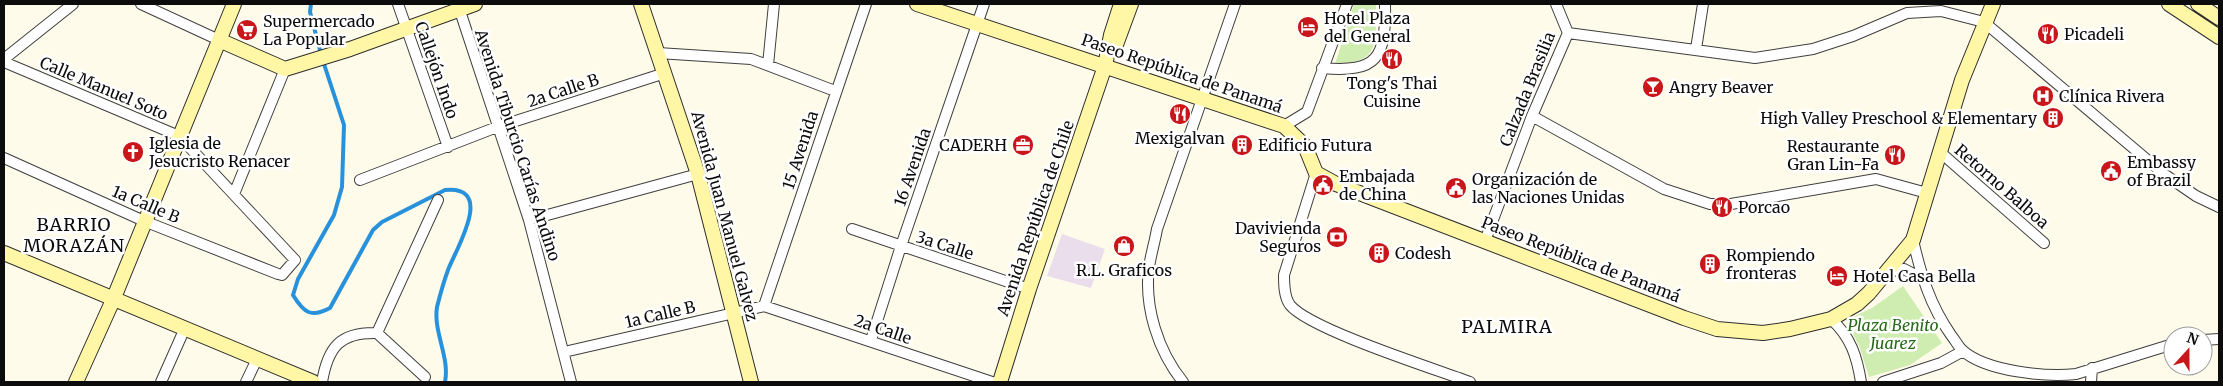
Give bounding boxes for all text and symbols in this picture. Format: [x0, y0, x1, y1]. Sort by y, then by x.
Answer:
place label: Hotel Plaza del General [1324, 8, 1411, 46]
place label: Supermercado La Popular [263, 11, 375, 49]
hotel icon: Hotel Plaza del General [1296, 15, 1320, 39]
supermarket icon: Supermercado La Popular [235, 18, 259, 42]
street label: Callejón Indo [411, 19, 463, 121]
restaurant icon: Picadeli [2036, 22, 2060, 46]
place label: Picadeli [2064, 24, 2124, 44]
street label: Avenida Tiburcio Carías Andino [471, 26, 565, 263]
street label: Calzada Brasilia [1495, 28, 1559, 149]
street label: Paseo República de Panamá [1079, 29, 1286, 117]
restaurant icon: Tong's Thai Cuisine [1380, 47, 1404, 71]
street label: Calle Manuel Soto [37, 52, 171, 124]
street label: 2a Calle B [525, 69, 602, 111]
place label: Tong's Thai Cuisine [1346, 73, 1438, 111]
bar icon: Angry Beaver [1641, 75, 1665, 99]
place label: Angry Beaver [1668, 77, 1773, 97]
hospital icon: Clínica Rivera [2031, 84, 2055, 108]
place label: Clínica Rivera [2059, 86, 2165, 106]
restaurant icon: Mexigalvan [1168, 102, 1192, 126]
building icon: High Valley Preschool & Elementary [2041, 106, 2065, 130]
street label: Avenida Juan Manuel Galvez [687, 108, 763, 323]
street label: 15 Avenida [778, 108, 822, 192]
place label: High Valley Preschool & Elementary [1760, 108, 2038, 128]
street label: Avenida República de Chile [992, 118, 1078, 319]
street label: 16 Avenida [889, 125, 935, 209]
place label: Mexigalvan [1135, 128, 1225, 148]
place label: Iglesia de Jesucristo Renacer [148, 133, 290, 171]
office icon: CADERH [1011, 133, 1035, 157]
building icon: Edificio Futura [1230, 133, 1254, 157]
place label: CADERH [939, 135, 1007, 155]
place label: Edificio Futura [1258, 135, 1372, 155]
place label: Restaurante Gran Lin-Fa [1787, 136, 1879, 174]
church icon: Iglesia de Jesucristo Renacer [121, 140, 145, 164]
street label: Retorno Balboa [1951, 140, 2054, 233]
restaurant icon: Restaurante Gran Lin-Fa [1883, 143, 1907, 167]
place label: Embassy of Brazil [2127, 152, 2197, 190]
public building icon: Embassy of Brazil [2099, 159, 2123, 183]
place label: Embajada de China [1339, 166, 1415, 204]
place label: Organización de las Naciones Unidas [1472, 169, 1625, 207]
public building icon: Embajada de China [1311, 173, 1335, 197]
public building icon: Organización de las Naciones Unidas [1444, 176, 1468, 200]
street label: 1a Calle B [109, 181, 183, 227]
restaurant icon: Porcao [1710, 195, 1734, 219]
place label: Porcao [1738, 197, 1790, 217]
street label: Paseo República de Panamá [1479, 212, 1684, 306]
district label: BARRIO MORAZÁN [23, 213, 125, 257]
place label: Davivienda Seguros [1235, 218, 1321, 256]
bank icon: Davivienda Seguros [1325, 225, 1349, 249]
street label: 3a Calle [914, 226, 976, 264]
shop icon: R.L. Graficos [1112, 234, 1136, 258]
building icon: Codesh [1367, 241, 1391, 265]
place label: Codesh [1395, 243, 1452, 263]
place label: Rompiendo fronteras [1726, 245, 1815, 283]
building icon: Rompiendo fronteras [1698, 252, 1722, 276]
place label: R.L. Graficos [1076, 260, 1172, 280]
hotel icon: Hotel Casa Bella [1825, 264, 1849, 288]
place label: Hotel Casa Bella [1853, 266, 1976, 286]
street label: 1a Calle B [623, 296, 697, 332]
street label: 2a Calle [852, 310, 914, 348]
district label: PALMIRA [1461, 315, 1553, 338]
park label: Plaza Benito Juarez [1847, 315, 1939, 353]
north arrow [2163, 326, 2213, 376]
text: N [2184, 328, 2201, 349]

